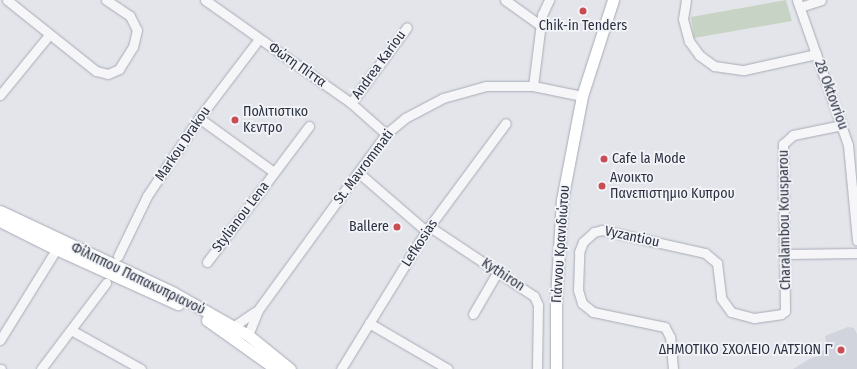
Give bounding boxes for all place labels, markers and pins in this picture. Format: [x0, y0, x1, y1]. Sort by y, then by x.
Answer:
marker: Chik-in Tenders [578, 6, 588, 16]
place label: Chik-in Tenders [539, 18, 627, 34]
place label: Πολιτιστικο Κεντρο [243, 104, 308, 136]
marker: Πολιτιστικο Κεντρο [230, 115, 240, 125]
place label: Cafe la Mode [612, 151, 686, 167]
marker: Cafe la Mode [599, 154, 609, 164]
place label: Ανοικτο Πανεπιστημιο Κυπρου [610, 170, 735, 202]
marker: Ανοικτο Πανεπιστημιο Κυπρου [597, 181, 607, 191]
place label: Ballere [349, 219, 389, 235]
marker: Ballere [392, 222, 402, 232]
place label: ΔΗΜΟΤΙΚΟ ΣΧΟΛΕΙΟ ΛΑΤΣΙΩΝ Γ΄ [659, 342, 833, 358]
marker: ΔΗΜΟΤΙΚΟ ΣΧΟΛΕΙΟ ΛΑΤΣΙΩΝ Γ΄ [836, 345, 846, 355]

